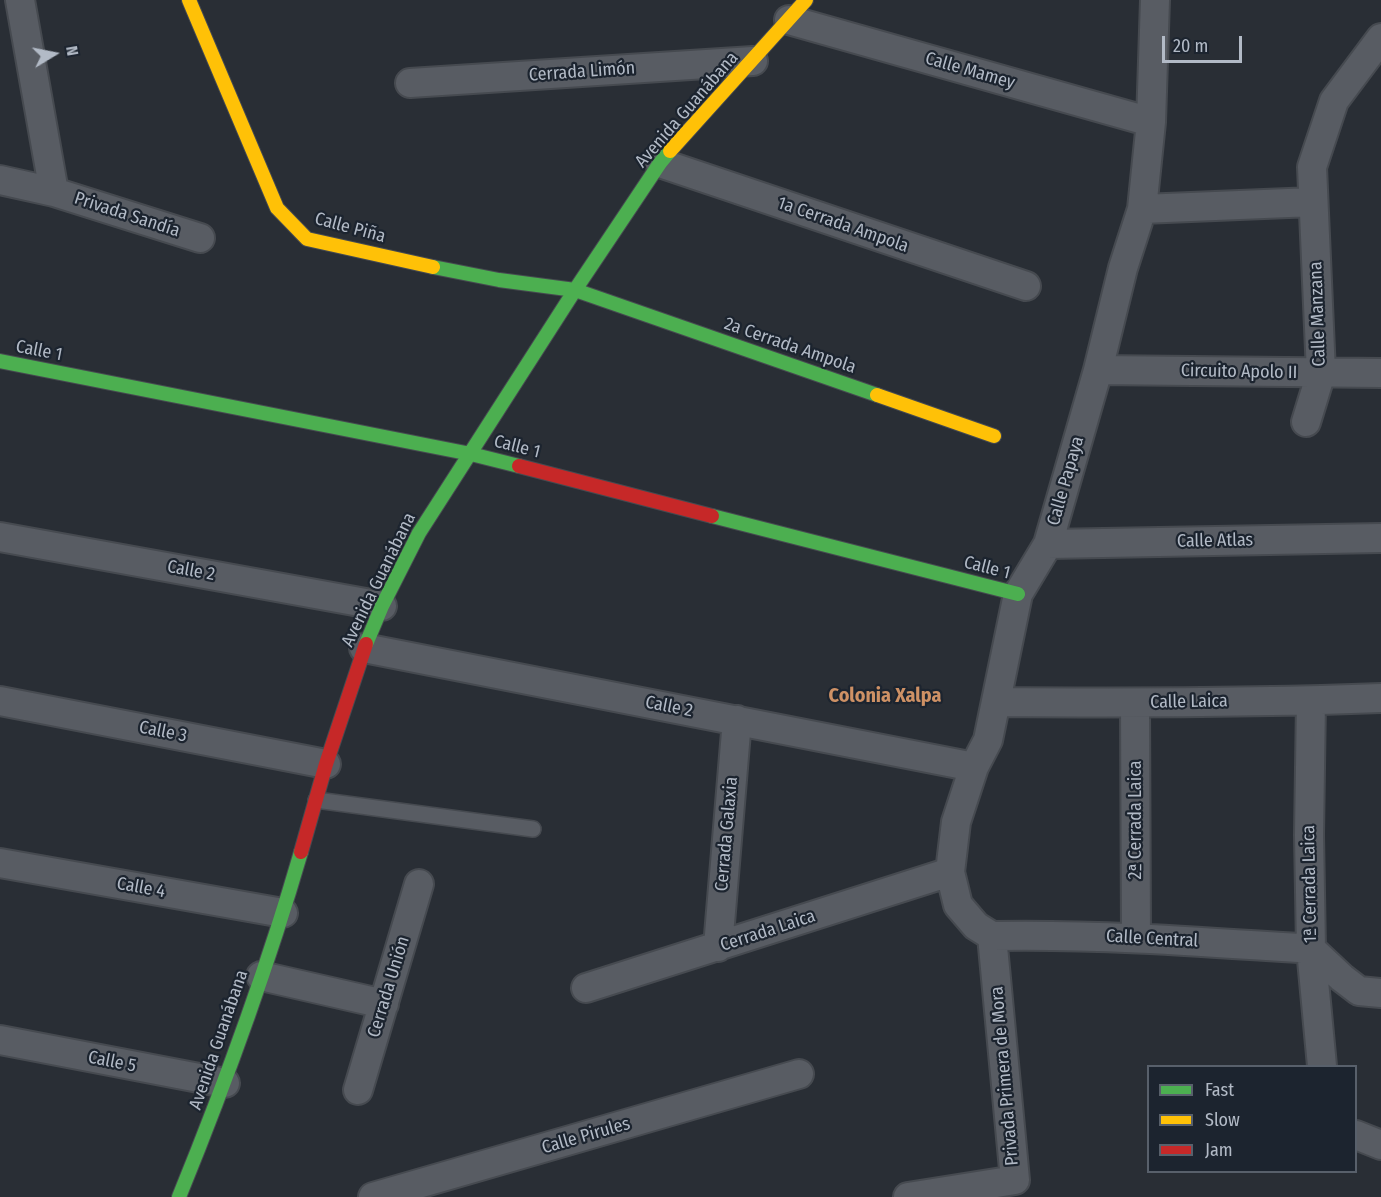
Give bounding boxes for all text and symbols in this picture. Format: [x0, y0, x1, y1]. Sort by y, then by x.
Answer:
north arrow [24, 24, 84, 84]
scale bar [1165, 24, 1244, 62]
text: 20 m [1173, 35, 1208, 57]
text: N [62, 44, 82, 57]
street label: Avenida Guanábana [631, 48, 743, 172]
street label: Calle Mamey [923, 48, 1017, 94]
street label: Cerrada Limón [528, 58, 636, 86]
street label: Privada Sandía [72, 188, 182, 242]
street label: 1a Cerrada Ampola [775, 192, 911, 258]
street label: Calle Piña [312, 208, 388, 248]
street label: Calle Manzana [1305, 261, 1331, 367]
street label: 2a Cerrada Ampola [721, 313, 859, 379]
street label: Calle 1 [14, 336, 64, 366]
street label: Circuito Apolo II [1181, 360, 1297, 384]
street label: Calle 1 [492, 431, 542, 463]
street label: Calle Papaya [1043, 434, 1089, 528]
street label: Avenida Guanábana [337, 509, 421, 651]
street label: Calle Atlas [1177, 530, 1253, 552]
street label: Calle 1 [962, 552, 1012, 584]
street label: Calle 2 [165, 556, 217, 586]
district label: Colonia Xalpa [829, 684, 941, 708]
street label: Calle Laica [1150, 691, 1228, 713]
street label: Calle 2 [643, 692, 695, 722]
street label: Calle 3 [137, 717, 189, 747]
street label: 2ª Cerrada Laica [1125, 760, 1147, 880]
street label: Cerrada Galaxia [711, 776, 743, 892]
street label: 1ª Cerrada Laica [1298, 825, 1322, 943]
street label: Calle 4 [115, 873, 167, 903]
street label: Cerrada Laica [718, 905, 818, 957]
street label: Calle Central [1105, 926, 1199, 952]
street label: Cerrada Unión [363, 934, 415, 1040]
street label: Avenida Guanábana [185, 967, 253, 1113]
street label: Privada Primera de Mora [986, 985, 1024, 1167]
street label: Calle 5 [86, 1047, 138, 1077]
legend [1147, 1065, 1357, 1173]
text: Fast [1205, 1079, 1234, 1101]
text: Slow [1205, 1109, 1240, 1131]
street label: Calle Pirules [539, 1113, 633, 1159]
text: Jam [1205, 1139, 1233, 1161]

